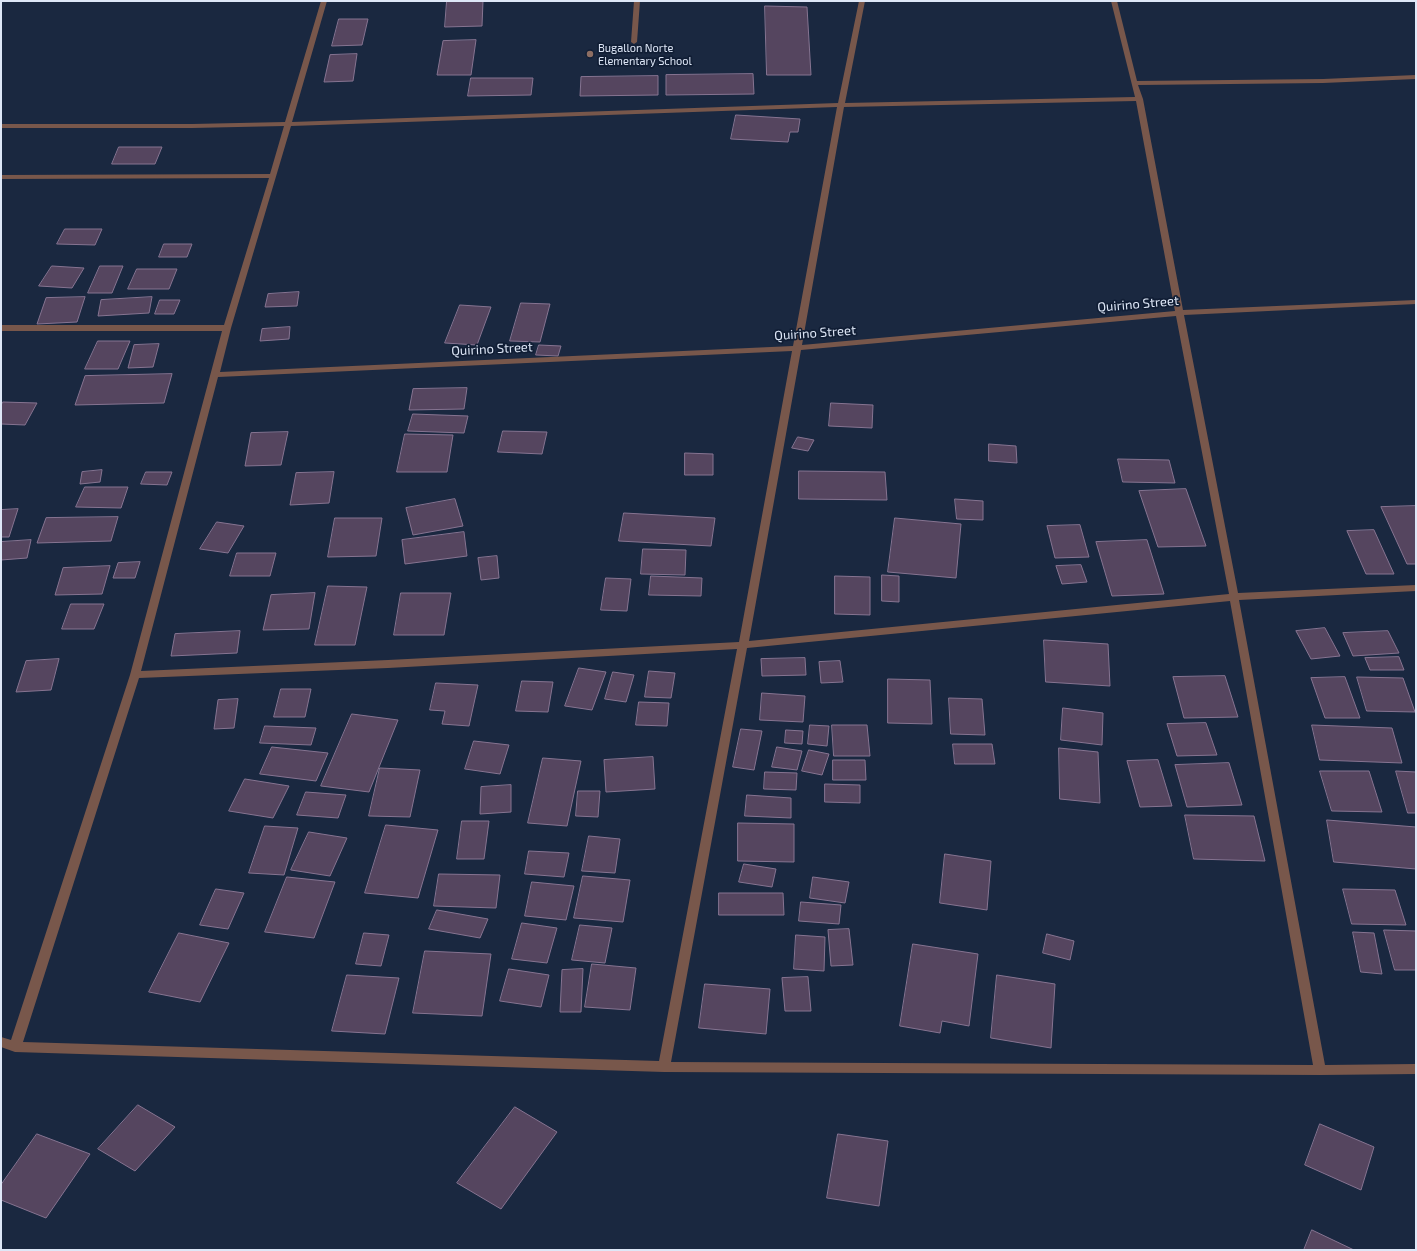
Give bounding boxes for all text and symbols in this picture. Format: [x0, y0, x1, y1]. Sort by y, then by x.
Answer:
place label: Bugallon Norte Elementary School [598, 41, 692, 67]
marker: Bugallon Norte Elementary School [585, 49, 595, 59]
street label: Quirino Street [1097, 293, 1179, 315]
street label: Quirino Street [774, 322, 856, 344]
street label: Quirino Street [451, 339, 533, 359]

